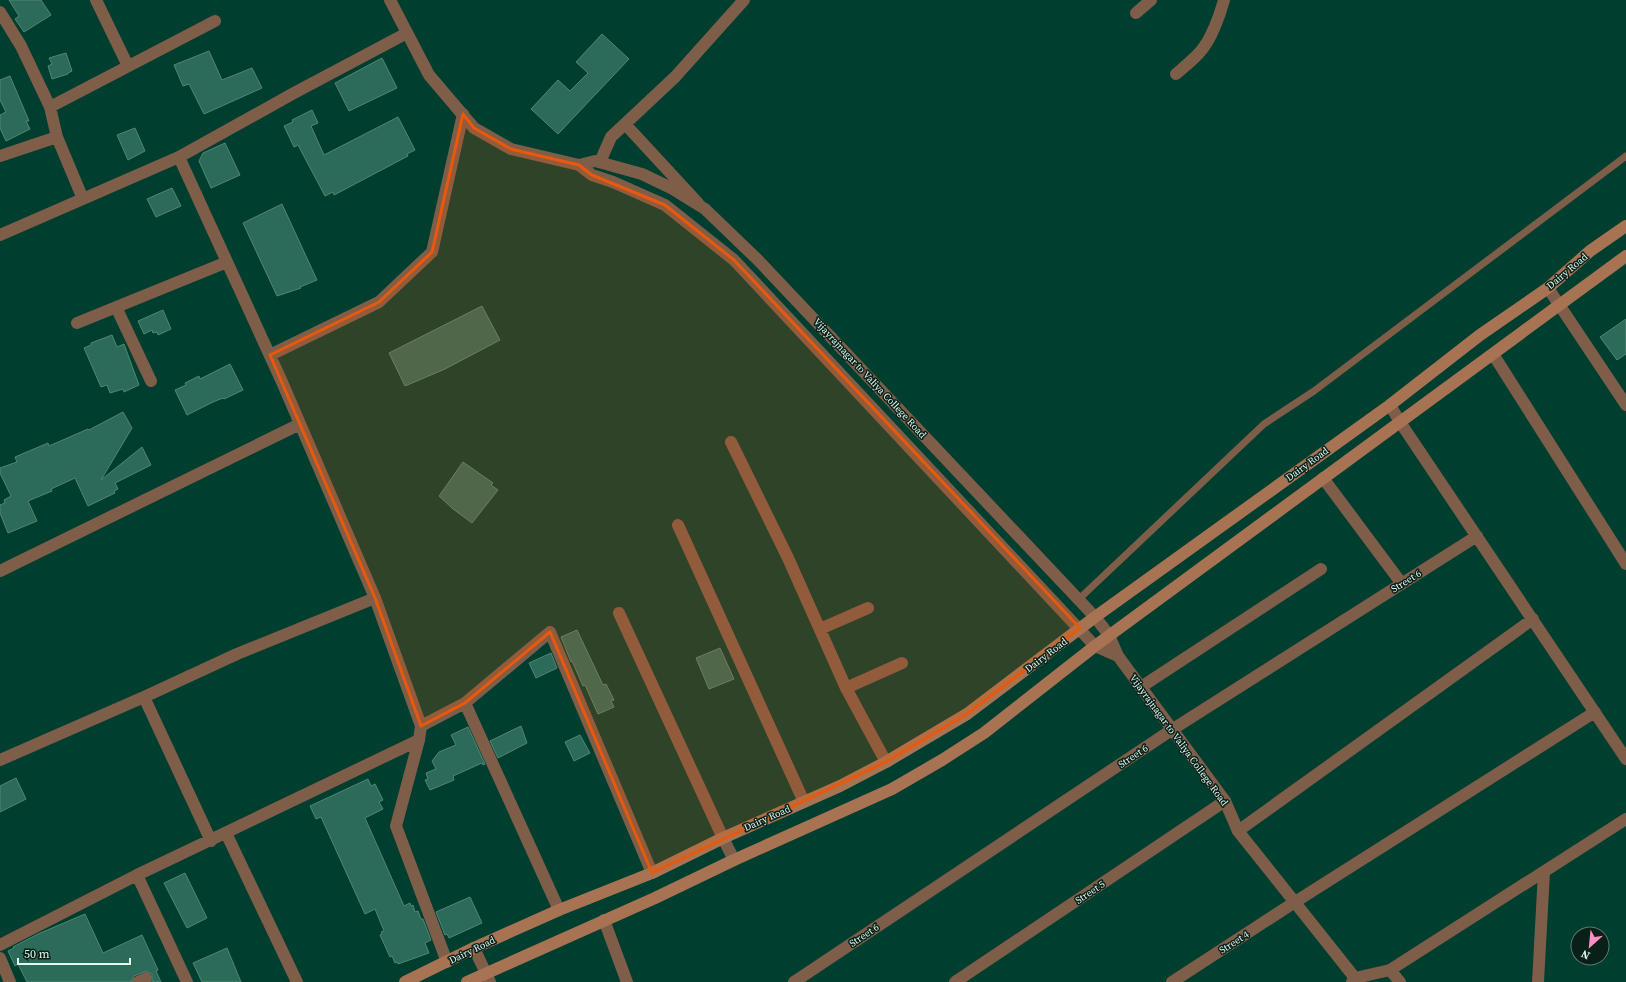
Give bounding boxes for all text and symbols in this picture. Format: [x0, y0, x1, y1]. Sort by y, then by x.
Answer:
street label: Dairy Road [1544, 250, 1590, 292]
street label: Vijayrajnagar to Valiya College Road [811, 315, 929, 441]
street label: Dairy Road [1283, 444, 1331, 484]
street label: Street 6 [1388, 567, 1424, 595]
street label: Dairy Road [1022, 635, 1070, 675]
street label: Vijayrajnagar to Valiya College Road [1127, 672, 1231, 809]
street label: Street 6 [1116, 741, 1150, 771]
street label: Dairy Road [742, 802, 793, 834]
street label: Street 5 [1073, 877, 1107, 907]
street label: Street 6 [847, 920, 881, 950]
north arrow [1570, 926, 1610, 966]
street label: Street 4 [1217, 928, 1251, 956]
street label: Dairy Road [447, 933, 497, 967]
scale bar [18, 940, 130, 966]
text: 50 m [24, 946, 50, 962]
text: N [1579, 946, 1593, 963]

